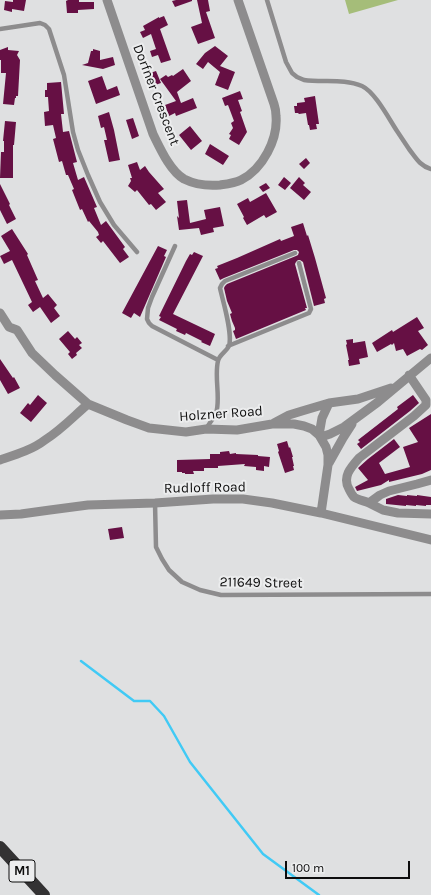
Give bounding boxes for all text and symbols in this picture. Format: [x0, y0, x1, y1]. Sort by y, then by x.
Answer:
street label: Dorfner Crescent [129, 42, 183, 148]
street label: Holzner Road [179, 403, 263, 425]
street label: Rudloff Road [164, 479, 246, 497]
street label: 211649 Street [219, 574, 303, 592]
scale bar [287, 853, 412, 879]
road number: M1 [9, 860, 35, 882]
text: 100 m [292, 861, 324, 875]

